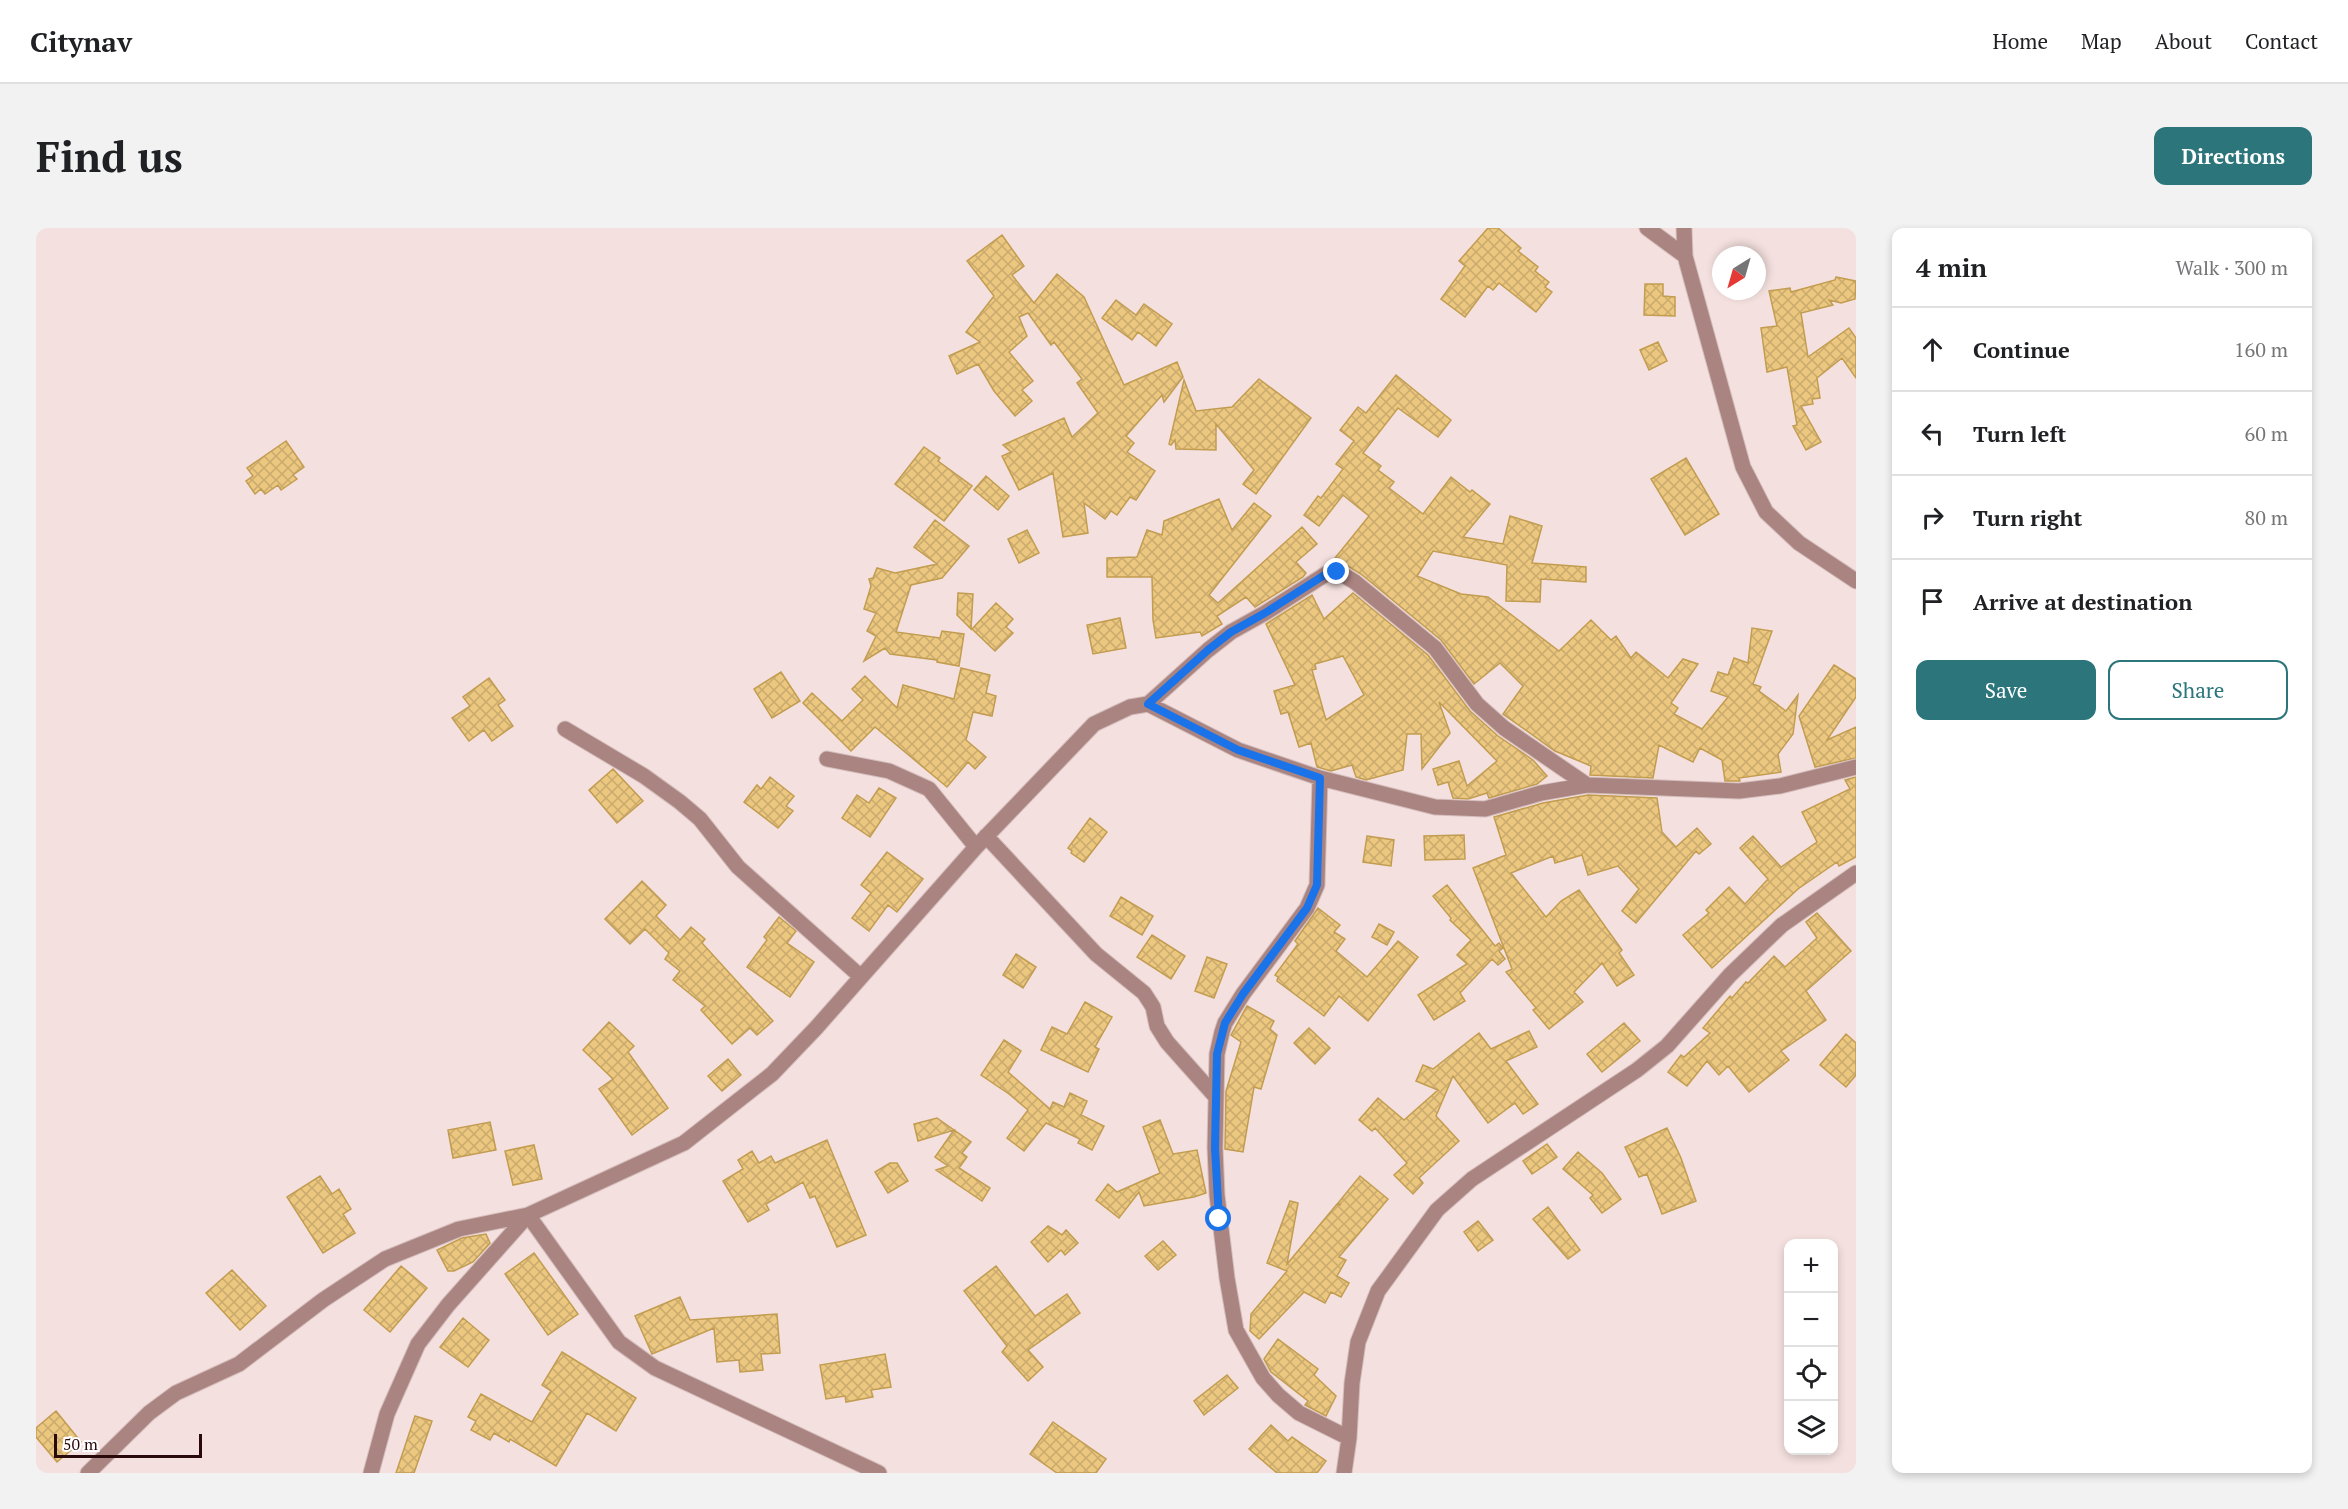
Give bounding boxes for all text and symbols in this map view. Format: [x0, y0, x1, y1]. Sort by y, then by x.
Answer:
text: Citynav [30, 23, 132, 60]
text: Home [1992, 27, 2048, 55]
text: Map [2081, 27, 2122, 55]
text: About [2155, 27, 2212, 55]
text: Contact [2245, 27, 2318, 55]
button: Directions [2154, 127, 2312, 185]
text: Find us [36, 128, 183, 184]
north arrow [1712, 246, 1766, 300]
text: 4 min [1916, 250, 1987, 284]
text: Walk · 300 m [2176, 254, 2288, 281]
icon: ahead [1916, 333, 1949, 366]
text: Continue [1973, 335, 2070, 364]
text: 160 m [2234, 336, 2288, 363]
icon: left [1916, 417, 1949, 450]
text: Turn left [1973, 419, 2066, 448]
text: 60 m [2245, 420, 2288, 447]
icon: right [1916, 501, 1949, 534]
text: Turn right [1973, 503, 2082, 532]
text: 80 m [2245, 504, 2288, 531]
route end [1323, 558, 1349, 584]
icon: arrive [1916, 585, 1949, 618]
text: Arrive at destination [1973, 587, 2192, 616]
button: Save [1916, 660, 2096, 720]
button: Share [2108, 660, 2288, 720]
route start [1205, 1205, 1231, 1231]
map controls [1784, 1239, 1838, 1455]
button: + [1784, 1239, 1838, 1293]
button: − [1784, 1293, 1838, 1347]
button: locate [1784, 1347, 1838, 1401]
button: layers [1784, 1401, 1838, 1455]
scale bar [54, 1431, 202, 1458]
text: 50 m [63, 1433, 98, 1455]

